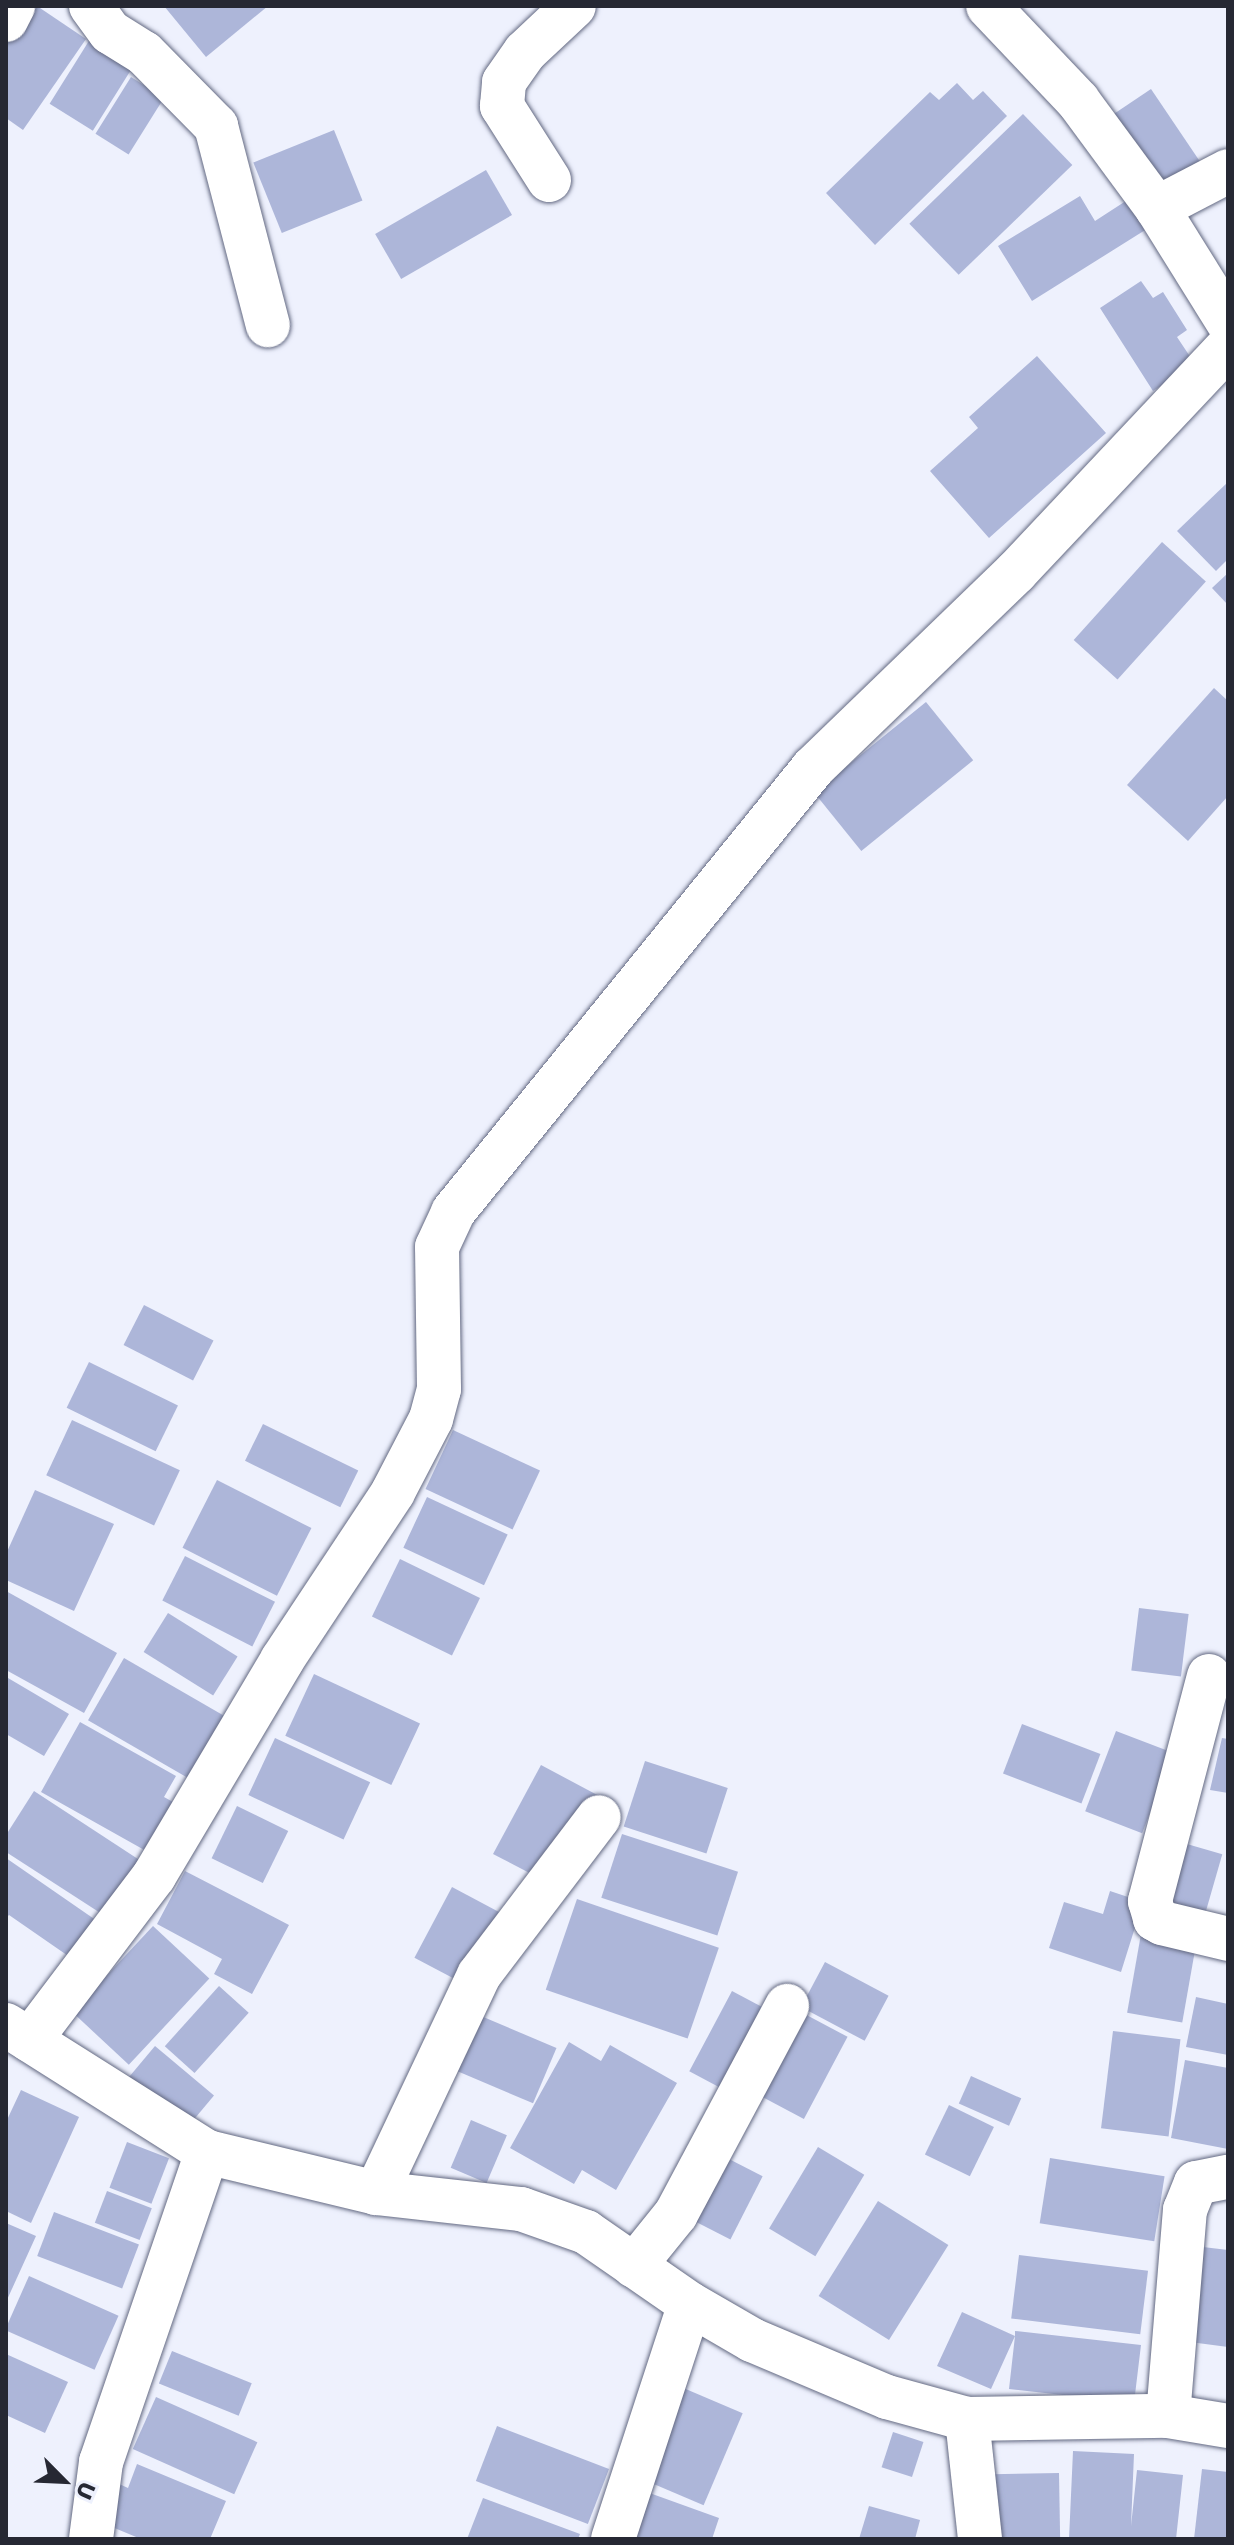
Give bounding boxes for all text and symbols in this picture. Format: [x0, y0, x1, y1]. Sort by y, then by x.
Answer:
north arrow [24, 2441, 104, 2521]
text: U [71, 2478, 102, 2504]

